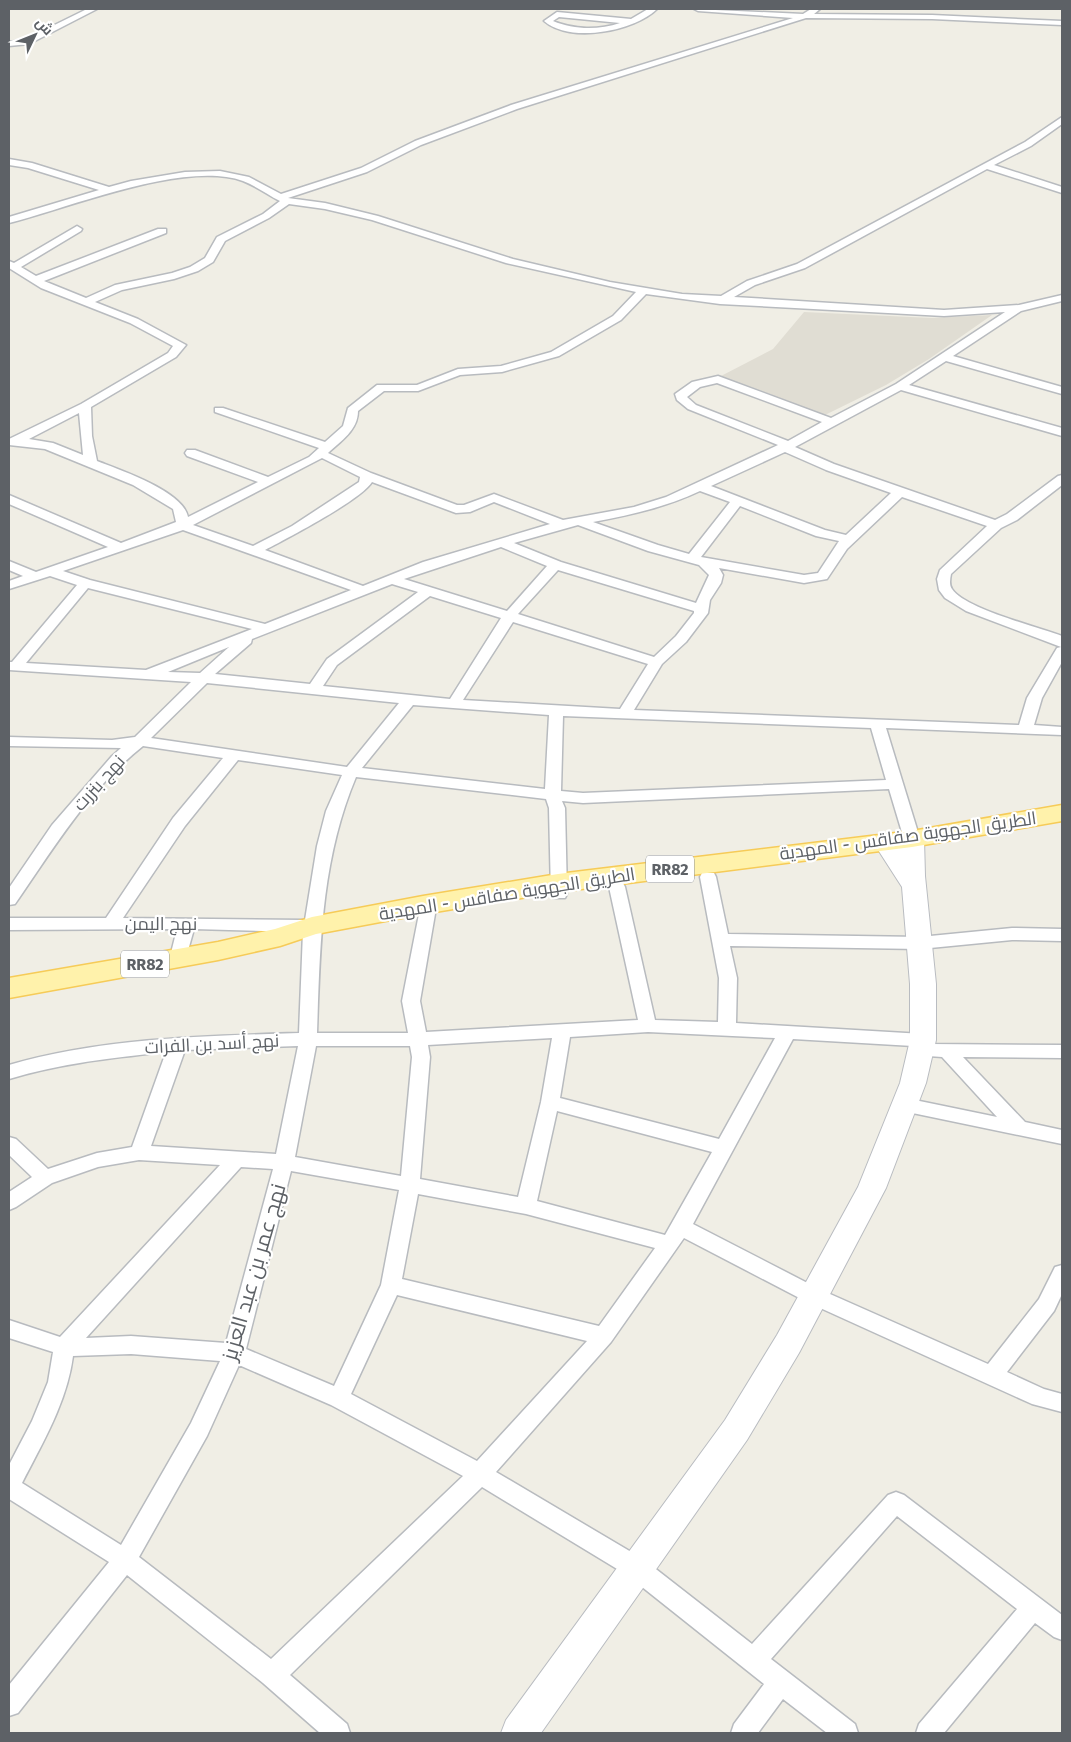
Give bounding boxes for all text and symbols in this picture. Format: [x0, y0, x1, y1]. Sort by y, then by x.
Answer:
north arrow [10, 10, 60, 60]
text: ش [32, 14, 57, 39]
street label: نهج بنزرت [68, 751, 130, 816]
street label: الطريق الجهوية صفاقس - المهدية [778, 807, 1038, 866]
road number: RR82 [646, 856, 694, 882]
street label: الطريق الجهوية صفاقس - المهدية [377, 863, 637, 926]
street label: نهج اليمن [125, 913, 197, 936]
road number: RR82 [121, 951, 169, 978]
street label: نهج أسد بن الفرات [144, 1029, 280, 1060]
street label: نهج عمر بن عبد العزيز [216, 1181, 293, 1365]

